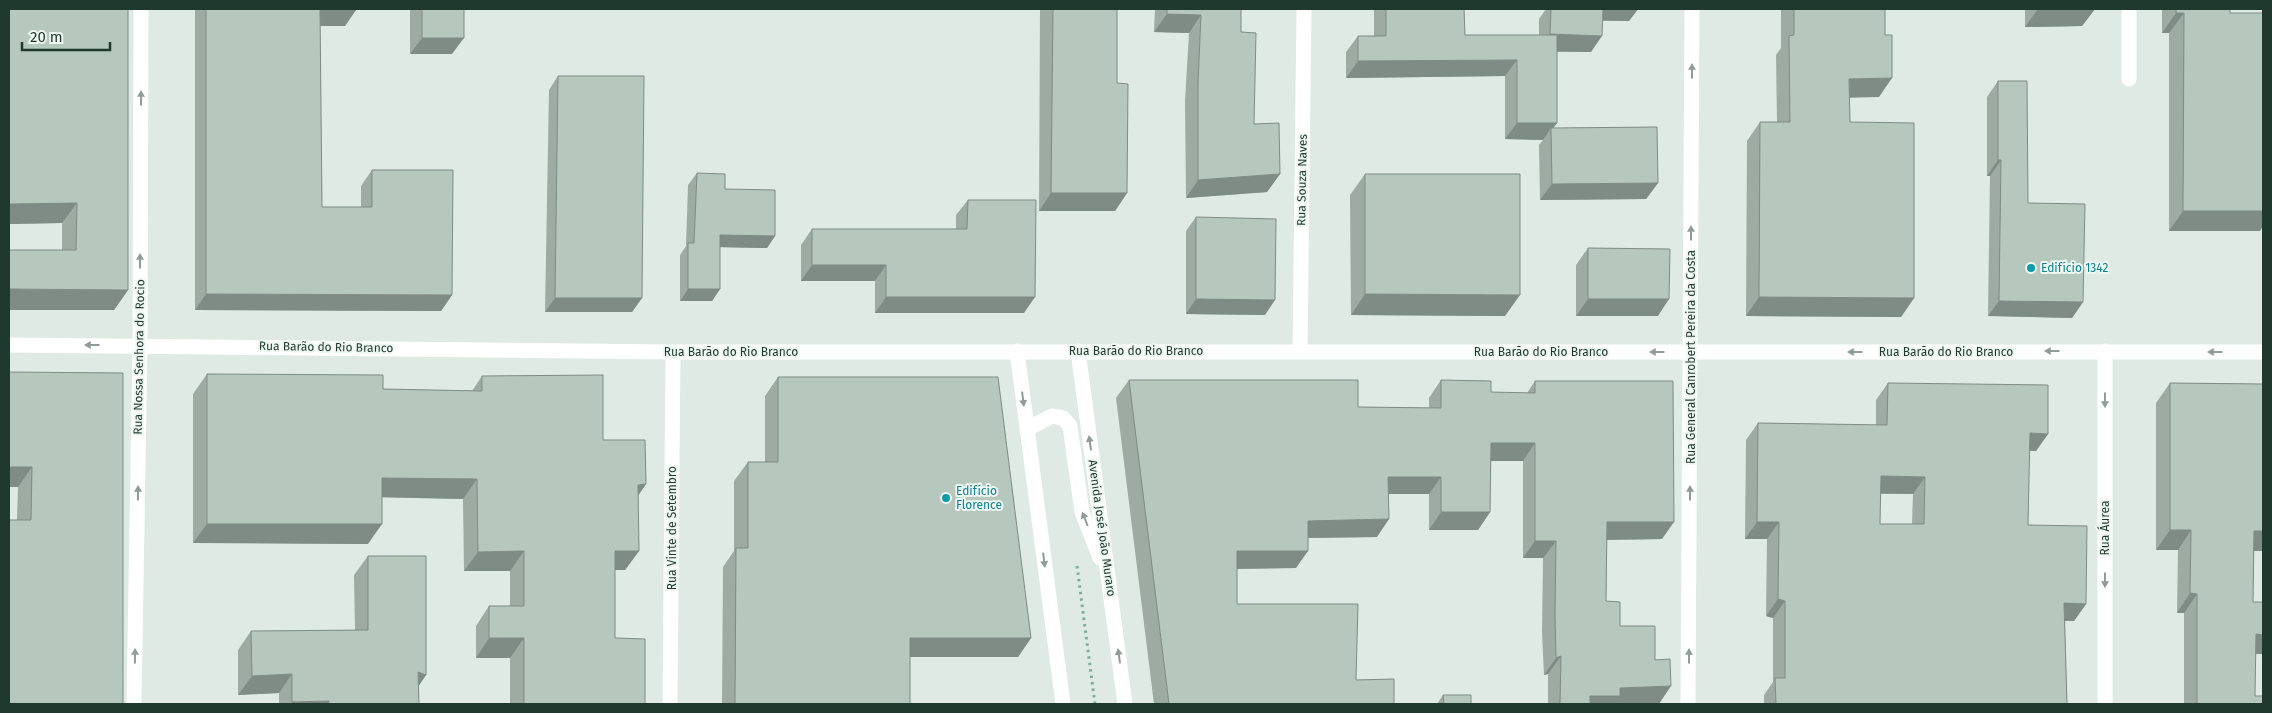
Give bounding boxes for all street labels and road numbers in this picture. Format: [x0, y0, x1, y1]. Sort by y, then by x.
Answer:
street label: Rua Souza Naves [1294, 134, 1310, 226]
street label: Rua General Canrobert Pereira da Costa [1684, 250, 1698, 464]
street label: Rua Nossa Senhora do Rocio [131, 279, 147, 435]
street label: Rua Barão do Rio Branco [259, 339, 393, 355]
street label: Rua Barão do Rio Branco [1069, 344, 1203, 358]
street label: Rua Barão do Rio Branco [664, 345, 798, 359]
street label: Rua Barão do Rio Branco [1474, 345, 1608, 359]
street label: Rua Barão do Rio Branco [1879, 345, 2013, 359]
street label: Avenida José João Muraro [1085, 459, 1119, 597]
street label: Rua Vinte de Setembro [665, 466, 679, 590]
street label: Rua Áurea [2097, 500, 2112, 556]

